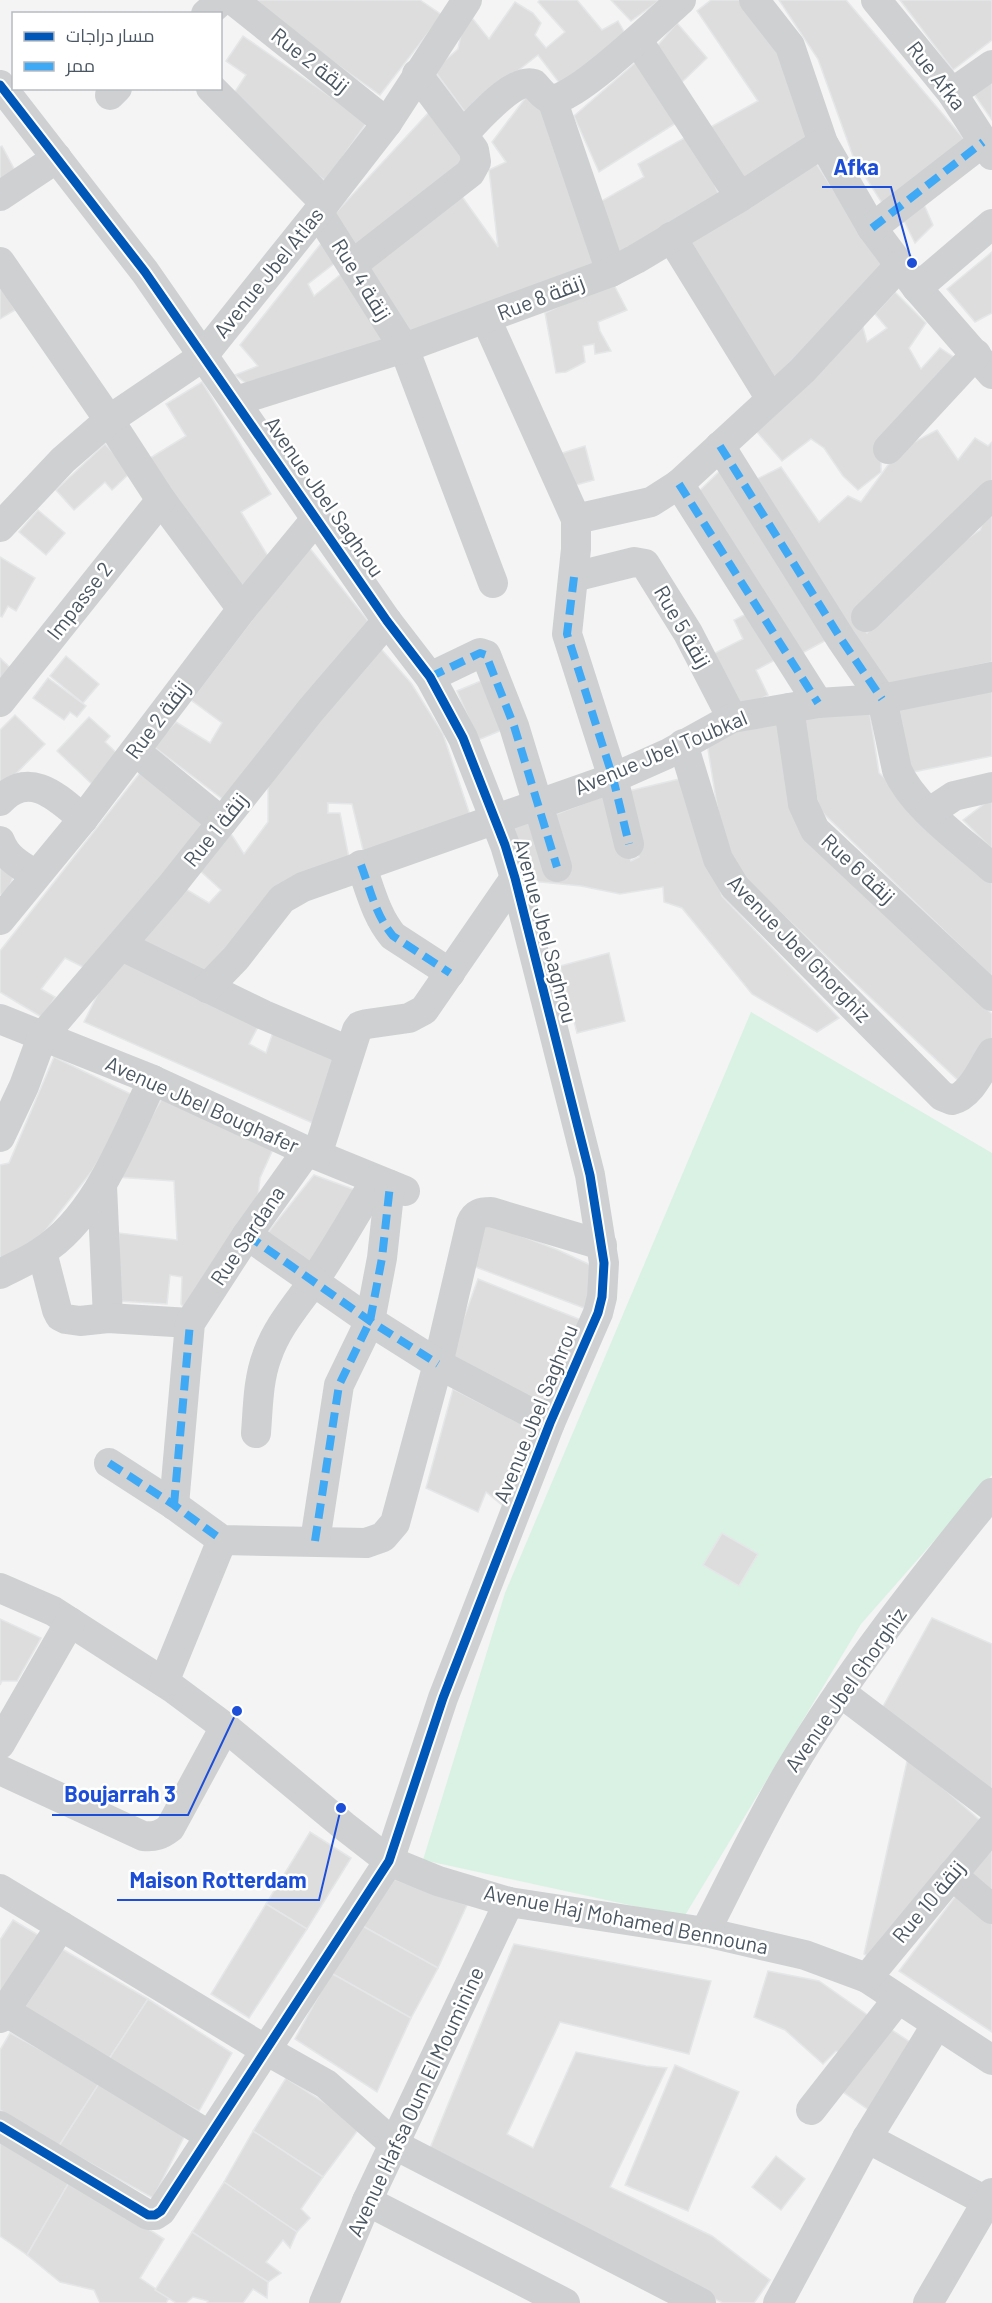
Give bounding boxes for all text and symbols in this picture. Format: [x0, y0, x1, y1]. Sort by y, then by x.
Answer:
legend [12, 12, 222, 90]
street label: Rue 2 زنقة [266, 22, 355, 99]
text: مسار دراجات [66, 24, 154, 47]
street label: Rue Afka [903, 36, 972, 115]
text: ممر [65, 54, 95, 77]
callout: Afka [822, 147, 891, 187]
text: Afka [833, 153, 879, 179]
street label: Avenue Jbel Atlas [208, 202, 328, 342]
street label: Rue 4 زنقة [326, 234, 397, 325]
street label: Rue 8 زنقة [493, 269, 588, 326]
street label: Avenue Jbel Saghrou [260, 411, 390, 581]
street label: Impasse 2 [41, 556, 117, 644]
street label: Rue 5 زنقة [649, 581, 717, 672]
street label: Rue 2 زنقة [119, 675, 195, 764]
street label: Avenue Jbel Toubkal [570, 704, 751, 799]
street label: Rue 1 زنقة [178, 787, 253, 872]
street label: Rue 6 زنقة [816, 828, 901, 909]
street label: Avenue Jbel Saghrou [510, 835, 583, 1026]
street label: Avenue Jbel Ghorghiz [723, 869, 877, 1027]
street label: Avenue Jbel Boughafer [102, 1050, 303, 1158]
street label: Rue Sardana [204, 1181, 289, 1290]
street label: Avenue Jbel Saghrou [487, 1321, 582, 1506]
street label: Avenue Jbel Ghorghiz [779, 1602, 911, 1776]
callout: Boujarrah 3 [52, 1775, 188, 1815]
text: Boujarrah 3 [64, 1780, 176, 1806]
street label: Rue 10 زنقة [886, 1855, 970, 1948]
callout: Maison Rotterdam [117, 1860, 319, 1900]
text: Maison Rotterdam [129, 1866, 307, 1892]
street label: Avenue Haj Mohamed Bennouna [482, 1879, 770, 1958]
street label: Avenue Hafsa Oum El Mouminine [341, 1963, 488, 2240]

